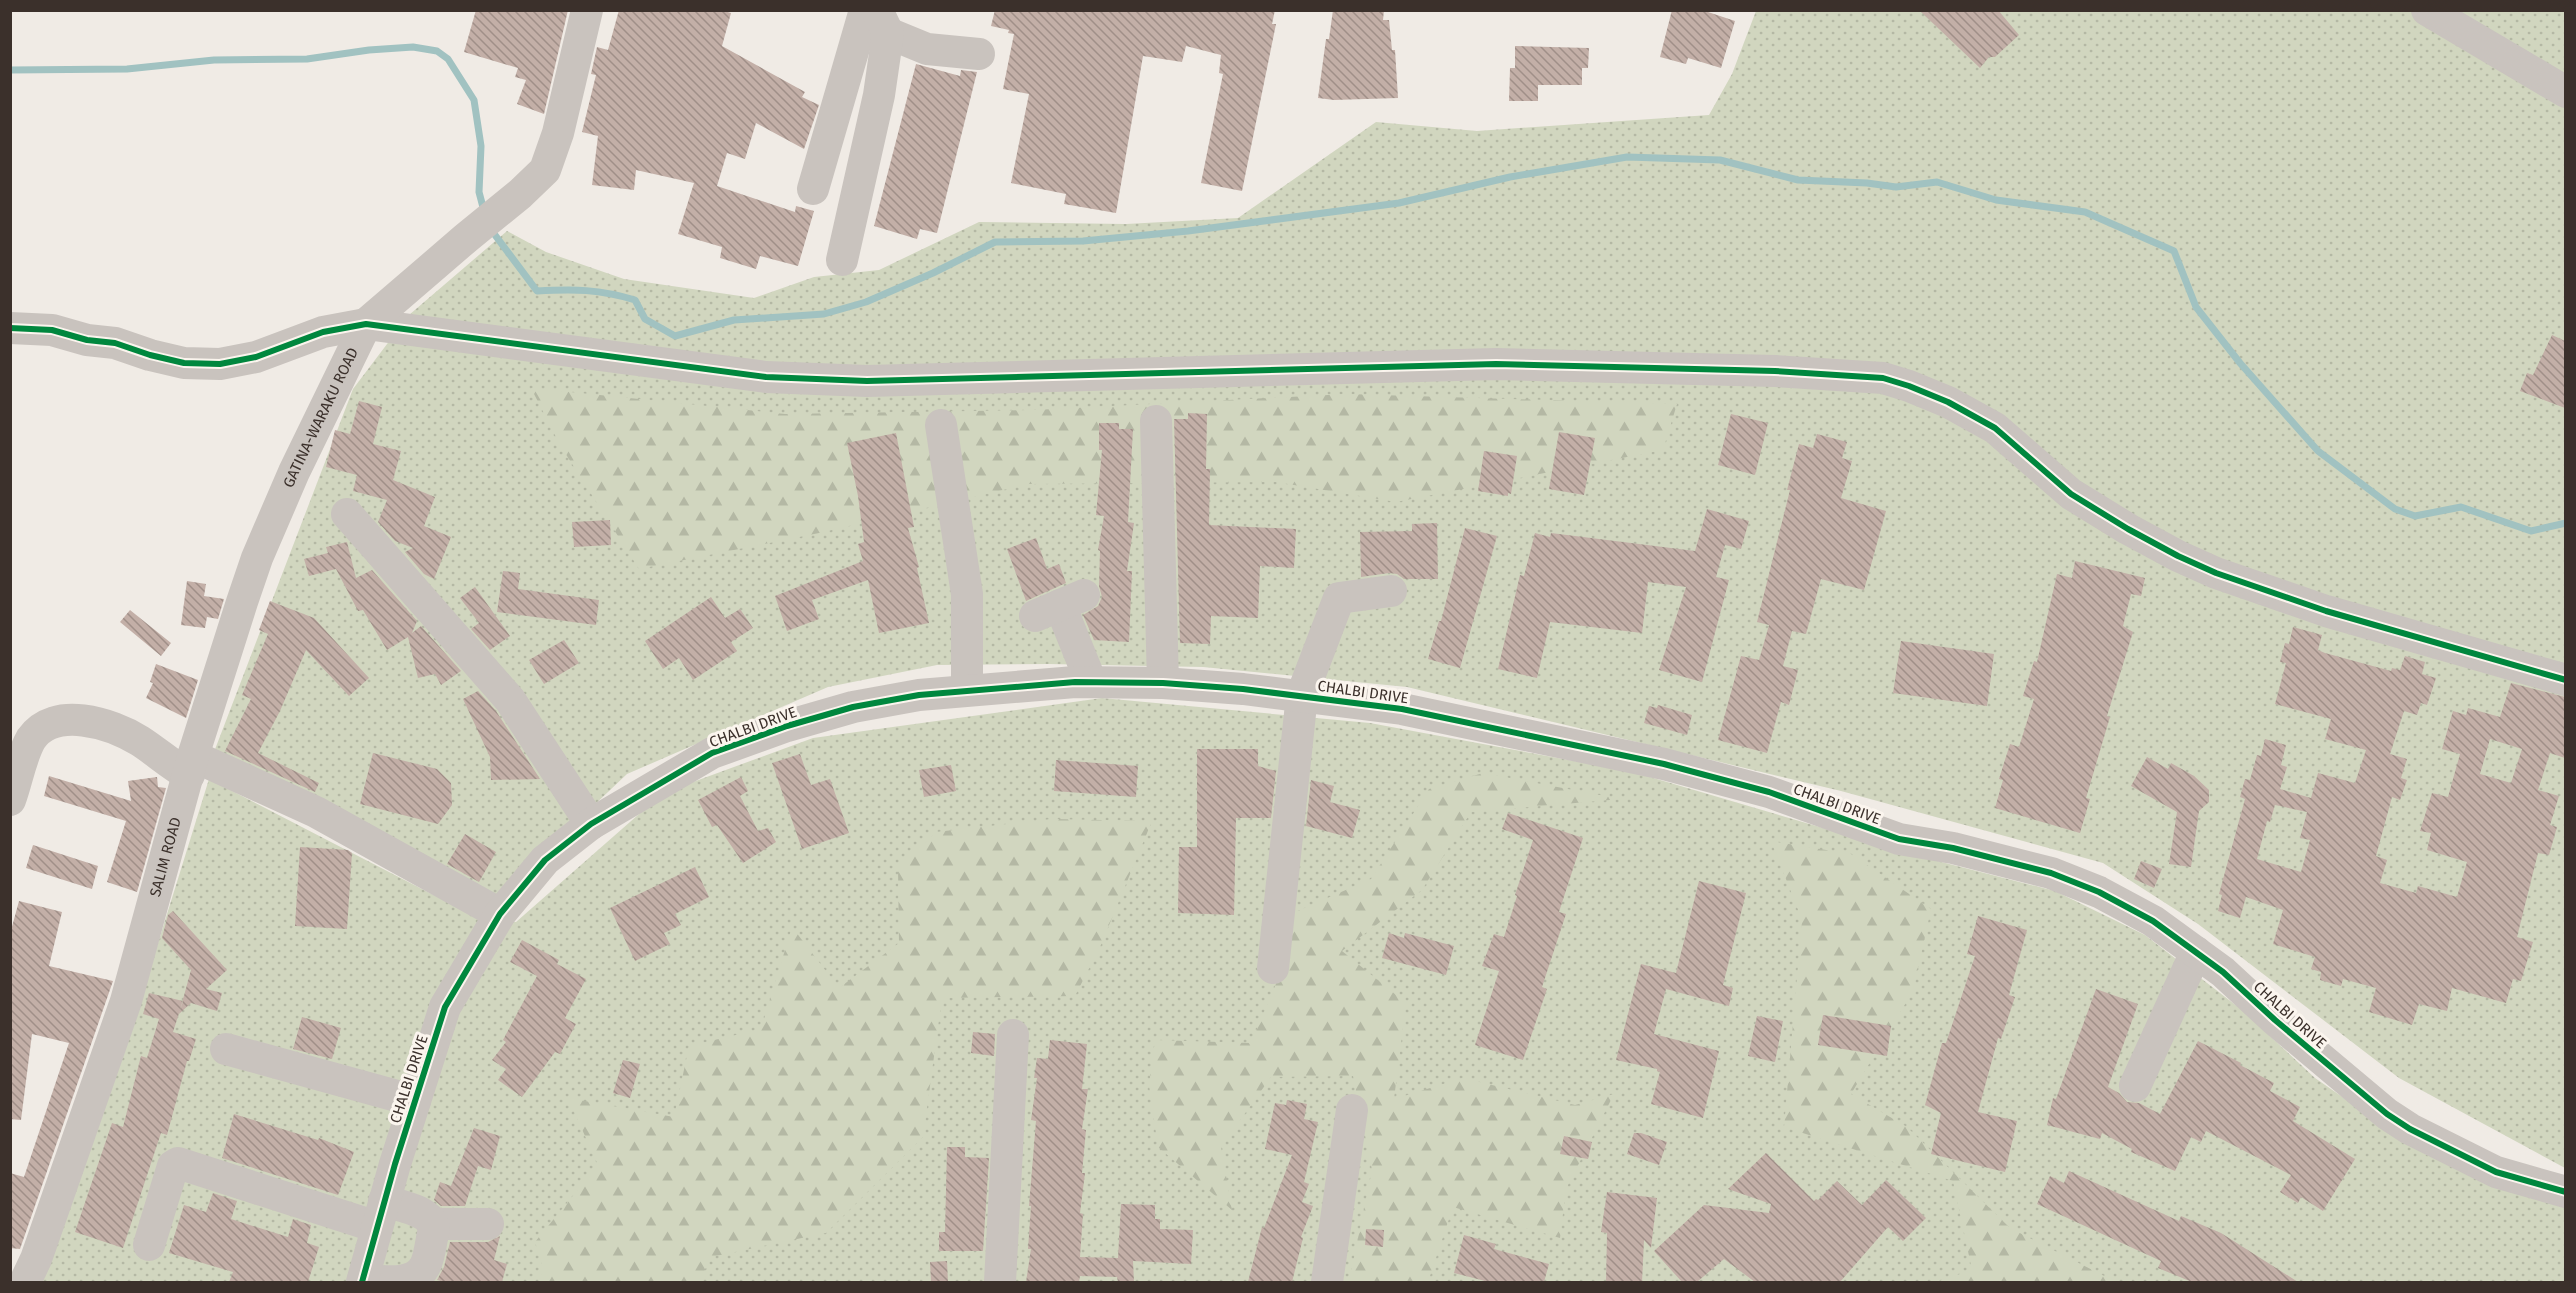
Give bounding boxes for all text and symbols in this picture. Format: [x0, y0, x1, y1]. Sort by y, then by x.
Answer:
street label: GATINA-WARAKU ROAD [279, 345, 362, 490]
street label: CHALBI DRIVE [1316, 677, 1410, 707]
street label: CHALBI DRIVE [707, 703, 799, 751]
street label: CHALBI DRIVE [1791, 780, 1883, 828]
street label: SALIM ROAD [146, 815, 185, 899]
street label: CHALBI DRIVE [2250, 978, 2330, 1052]
street label: CHALBI DRIVE [386, 1033, 432, 1125]

